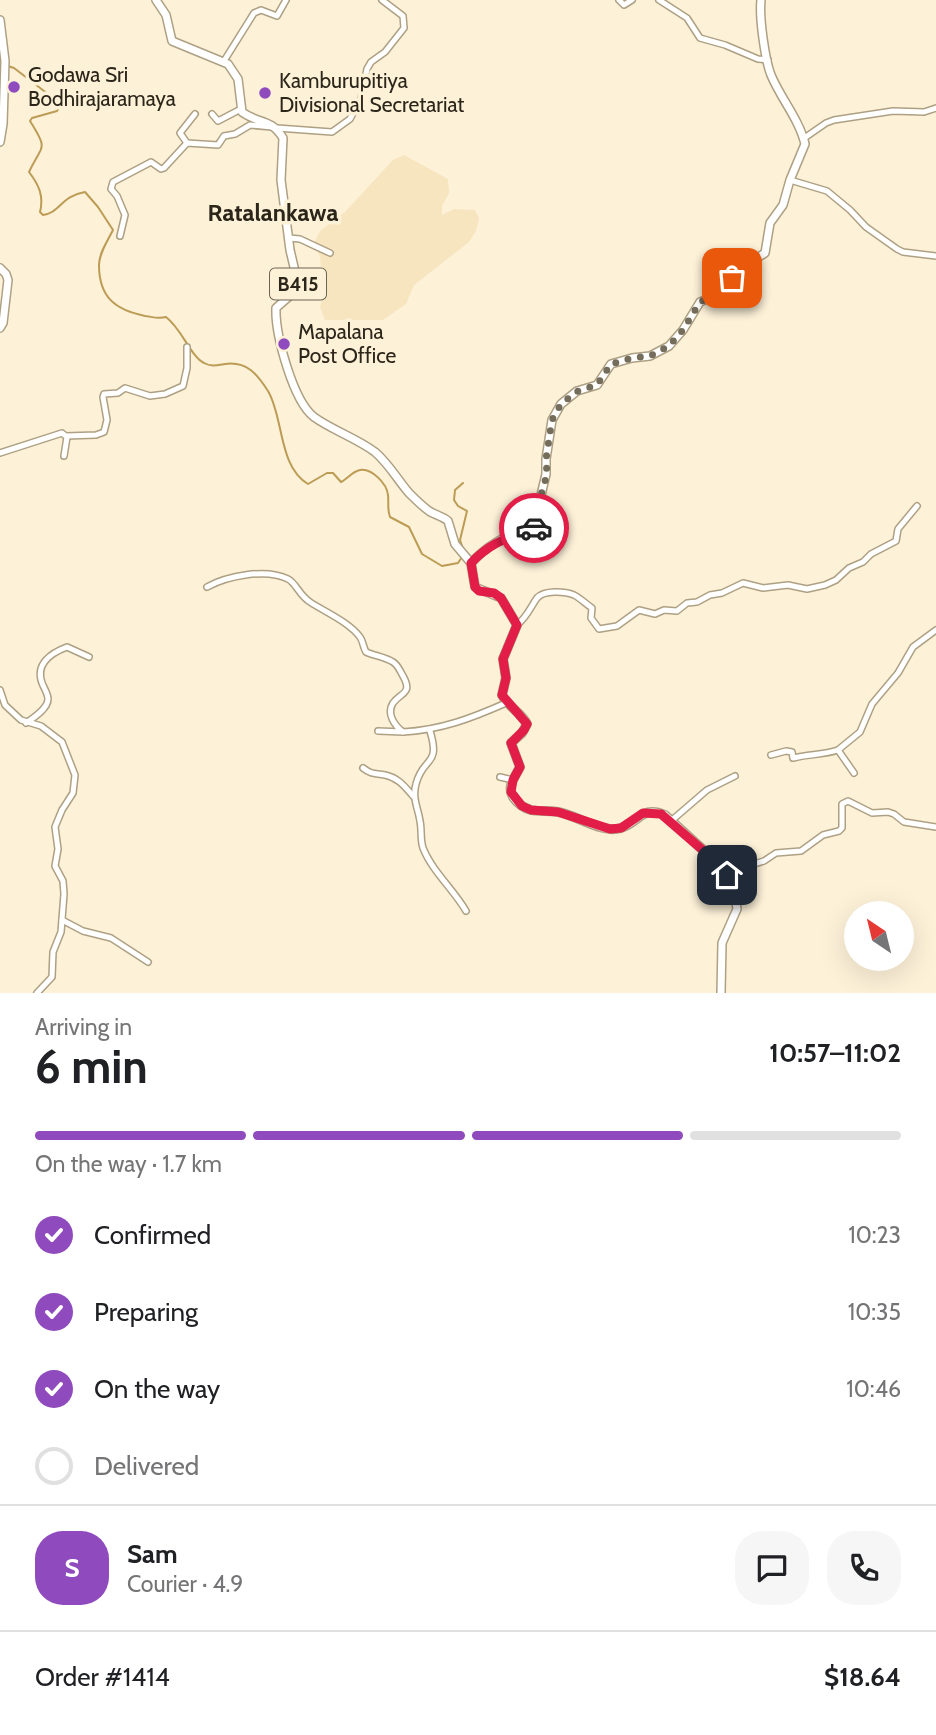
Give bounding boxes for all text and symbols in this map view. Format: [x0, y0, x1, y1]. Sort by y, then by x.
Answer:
place label: Godawa Sri Bodhirajaramaya [28, 62, 176, 112]
place label: Kamburupitiya Divisional Secretariat [279, 68, 464, 117]
marker: Godawa Sri Bodhirajaramaya [6, 79, 22, 95]
marker: Kamburupitiya Divisional Secretariat [257, 85, 273, 101]
district label: Ratalankawa [208, 198, 338, 227]
pin [702, 248, 762, 308]
icon: bag [713, 259, 751, 297]
road number: B415 [270, 268, 326, 300]
place label: Mapalana Post Office [298, 319, 397, 368]
marker: Mapalana Post Office [276, 336, 292, 352]
courier [499, 493, 569, 563]
icon: car [515, 509, 553, 547]
pin [697, 845, 757, 905]
icon: home [708, 856, 746, 894]
north arrow [844, 901, 914, 971]
map controls [844, 901, 914, 971]
text: Arriving in [35, 1013, 132, 1041]
text: 10:57–11:02 [769, 1037, 901, 1069]
text: 6 min [35, 1039, 148, 1095]
text: On the way · 1.7 km [35, 1150, 222, 1178]
icon: check [35, 1216, 73, 1254]
text: Confirmed [94, 1219, 211, 1251]
text: 10:23 [848, 1221, 901, 1249]
icon: check [35, 1293, 73, 1331]
text: Preparing [94, 1296, 198, 1328]
text: 10:35 [848, 1298, 901, 1326]
icon: check [35, 1370, 73, 1408]
text: On the way [94, 1373, 220, 1405]
text: 10:46 [846, 1375, 901, 1403]
text: Delivered [94, 1450, 199, 1482]
button: chat [735, 1531, 809, 1605]
button: phone [827, 1531, 901, 1605]
text: Sam [127, 1538, 178, 1570]
text: S [64, 1552, 80, 1584]
text: Courier · 4.9 [127, 1570, 243, 1598]
text: Order #1414 [35, 1661, 170, 1693]
text: $18.64 [824, 1661, 901, 1693]

